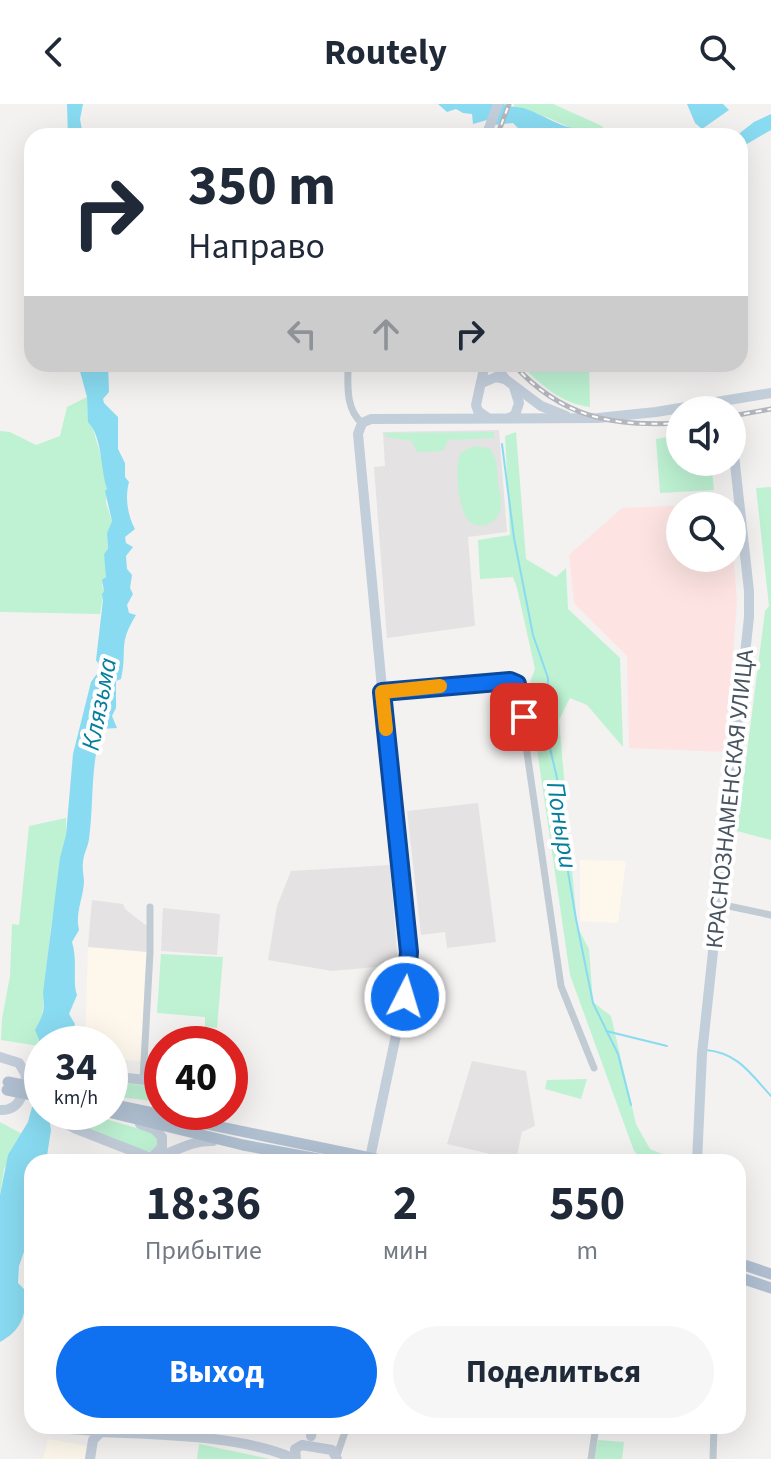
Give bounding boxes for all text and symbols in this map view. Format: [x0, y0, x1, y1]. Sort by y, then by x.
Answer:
text: Routely [324, 27, 447, 78]
icon: back [32, 30, 76, 74]
icon: search [695, 30, 739, 74]
text: 350 m [188, 147, 336, 226]
icon: right [56, 160, 160, 264]
text: Направо [188, 221, 325, 272]
icon: left [280, 312, 324, 356]
icon: ahead [364, 312, 408, 356]
icon: right [448, 312, 492, 356]
map controls [666, 396, 746, 572]
button: sound [666, 396, 746, 476]
button: search [666, 492, 746, 572]
street label: КРАСНОЗНАМЕНСКАЯ УЛИЦА [697, 648, 763, 950]
water label: Клязьма [72, 654, 126, 754]
pin [490, 683, 558, 751]
icon: arrive [502, 695, 546, 739]
water label: Поныри [537, 779, 587, 871]
position arrow [363, 955, 447, 1039]
speed limit sign: 40 [144, 1026, 248, 1130]
text: 34 [55, 1039, 97, 1096]
text: km/h [54, 1084, 98, 1112]
text: 18:36 [145, 1170, 261, 1238]
text: 2 [393, 1170, 418, 1238]
text: 550 [549, 1170, 625, 1238]
text: Прибытие [145, 1232, 262, 1269]
text: мин [383, 1232, 428, 1269]
text: m [576, 1232, 598, 1269]
button: Выход [56, 1326, 377, 1418]
button: Поделиться [393, 1326, 714, 1418]

